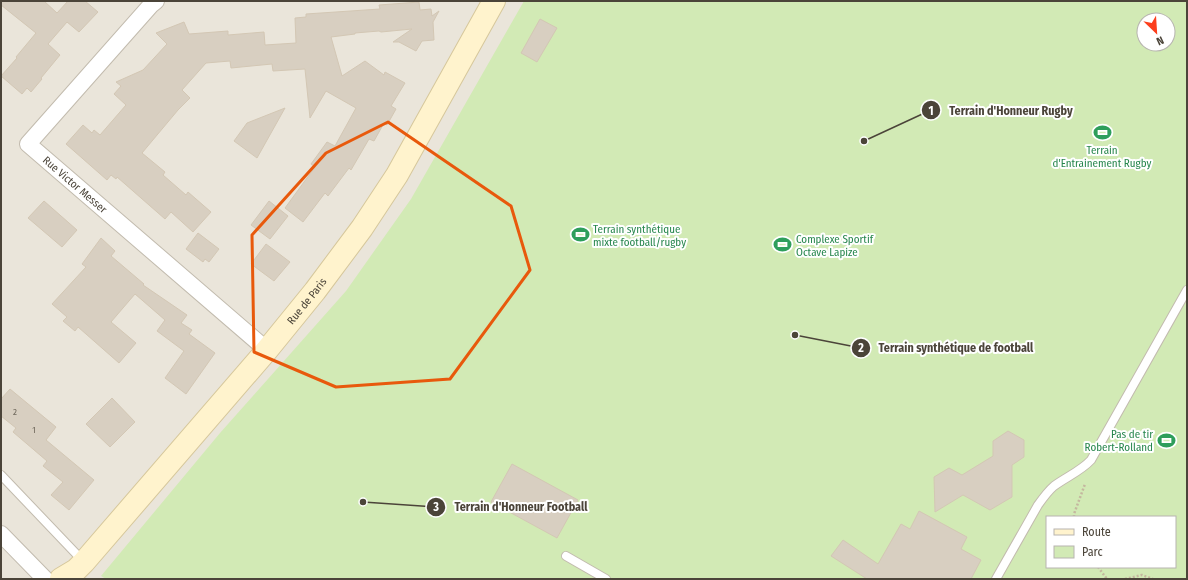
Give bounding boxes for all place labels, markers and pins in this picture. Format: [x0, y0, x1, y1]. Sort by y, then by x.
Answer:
callout: Terrain d'Honneur Rugby [921, 98, 1081, 122]
sports icon: Terrain d'Entrainement Rugby [1092, 122, 1112, 142]
place label: Terrain d'Entrainement Rugby [1053, 144, 1152, 170]
place label: Terrain synthétique mixte football/rugby [593, 223, 686, 249]
sports icon: Terrain synthétique mixte football/rugby [570, 225, 590, 245]
place label: Complexe Sportif Octave Lapize [796, 233, 874, 259]
sports icon: Complexe Sportif Octave Lapize [773, 235, 793, 255]
callout: Terrain synthétique de football [851, 336, 1042, 360]
place label: Pas de tir Robert-Rolland [1085, 428, 1153, 454]
sports icon: Pas de tir Robert-Rolland [1156, 430, 1176, 450]
callout: Terrain d'Honneur Football [426, 495, 595, 519]

